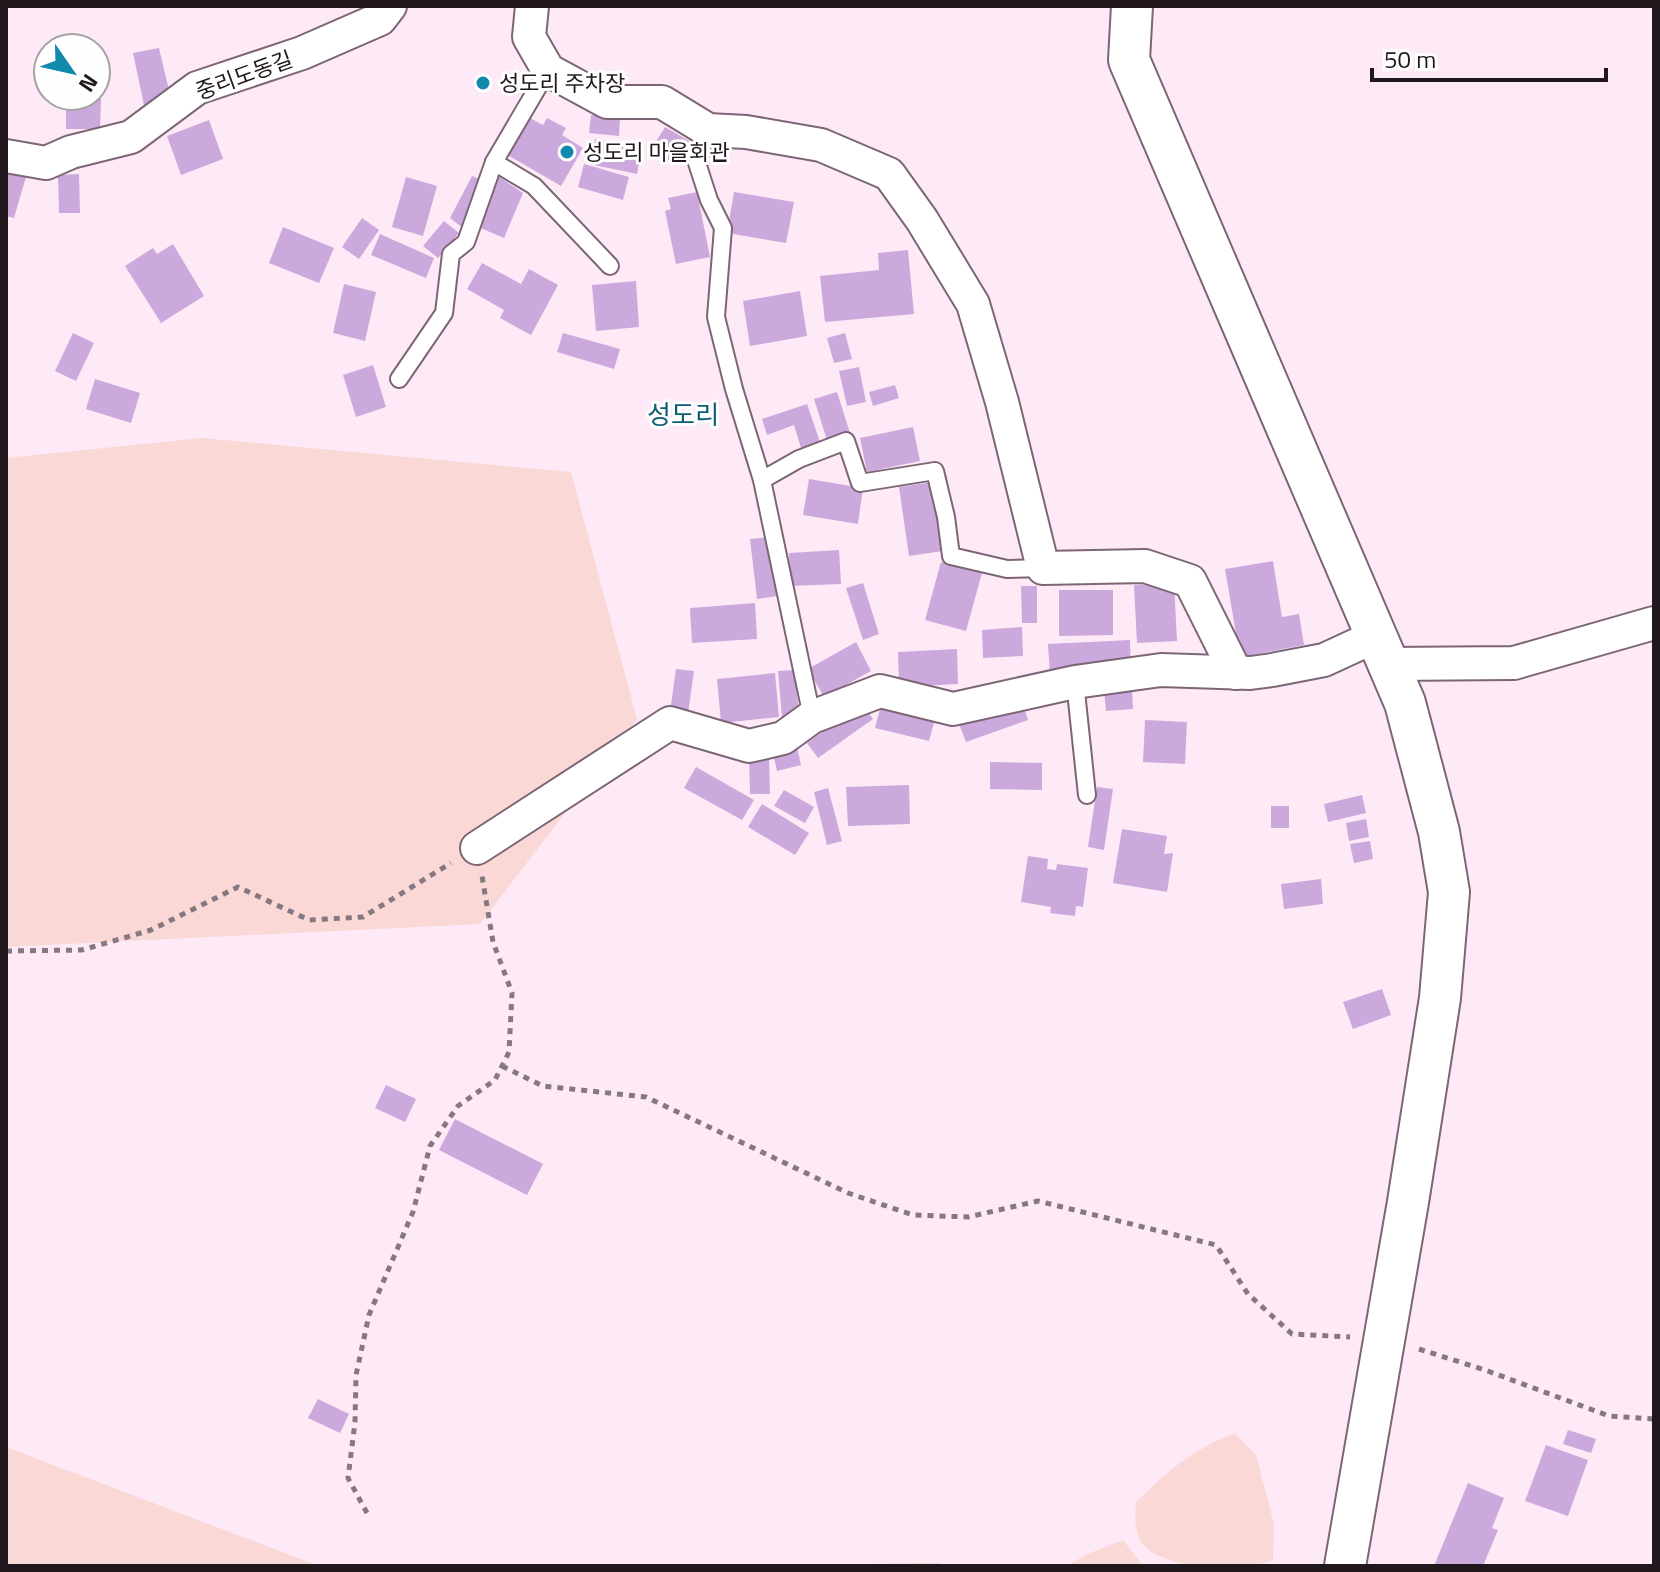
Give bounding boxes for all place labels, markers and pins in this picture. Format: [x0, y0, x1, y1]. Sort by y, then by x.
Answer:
place label: 성도리 주차장 [499, 66, 625, 100]
marker: 성도리 주차장 [474, 74, 492, 92]
place label: 성도리 마을회관 [583, 135, 730, 169]
marker: 성도리 마을회관 [558, 143, 576, 161]

